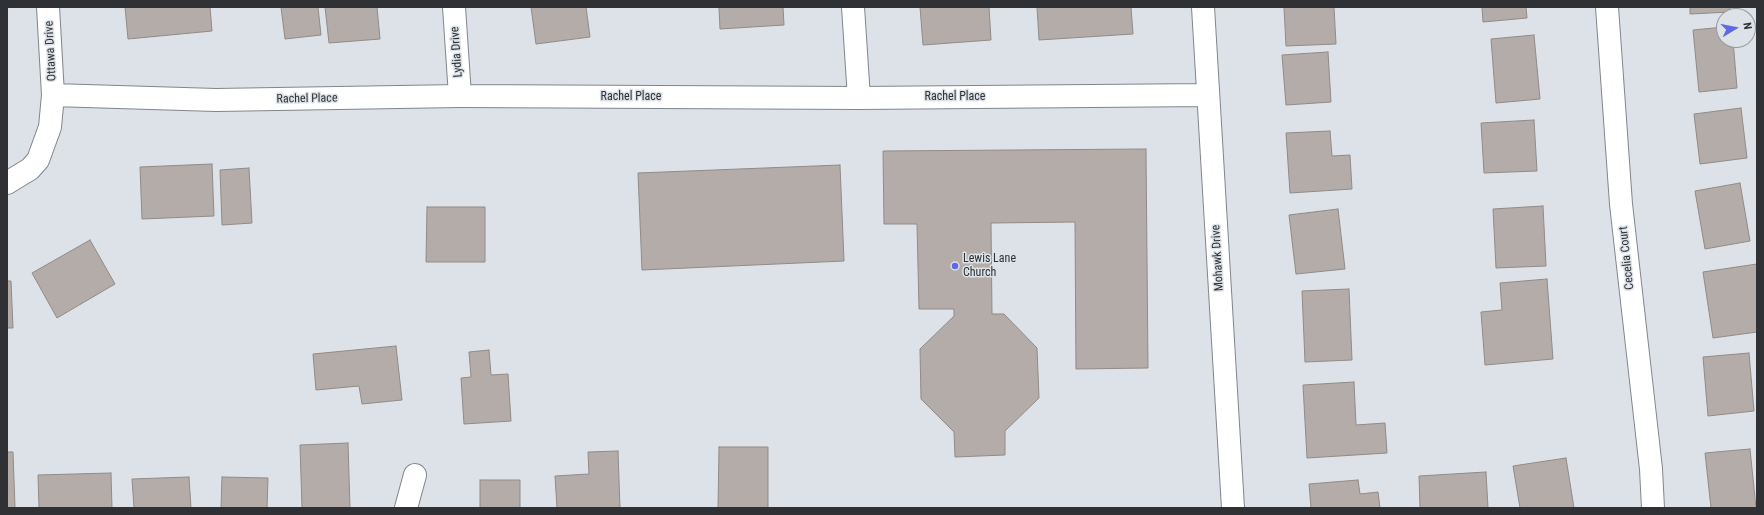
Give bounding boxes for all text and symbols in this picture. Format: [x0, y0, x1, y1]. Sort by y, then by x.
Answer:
north arrow [1716, 8, 1756, 48]
street label: Ottawa Drive [42, 21, 60, 81]
text: N [1740, 22, 1754, 30]
street label: Lydia Drive [448, 26, 466, 78]
street label: Rachel Place [601, 90, 661, 104]
street label: Rachel Place [925, 90, 985, 104]
street label: Rachel Place [276, 91, 338, 107]
street label: Mohawk Drive [1209, 224, 1227, 292]
street label: Cecelia Court [1617, 226, 1637, 290]
place label: Lewis Lane Church [963, 252, 1016, 280]
marker: Lewis Lane Church [950, 261, 960, 271]

